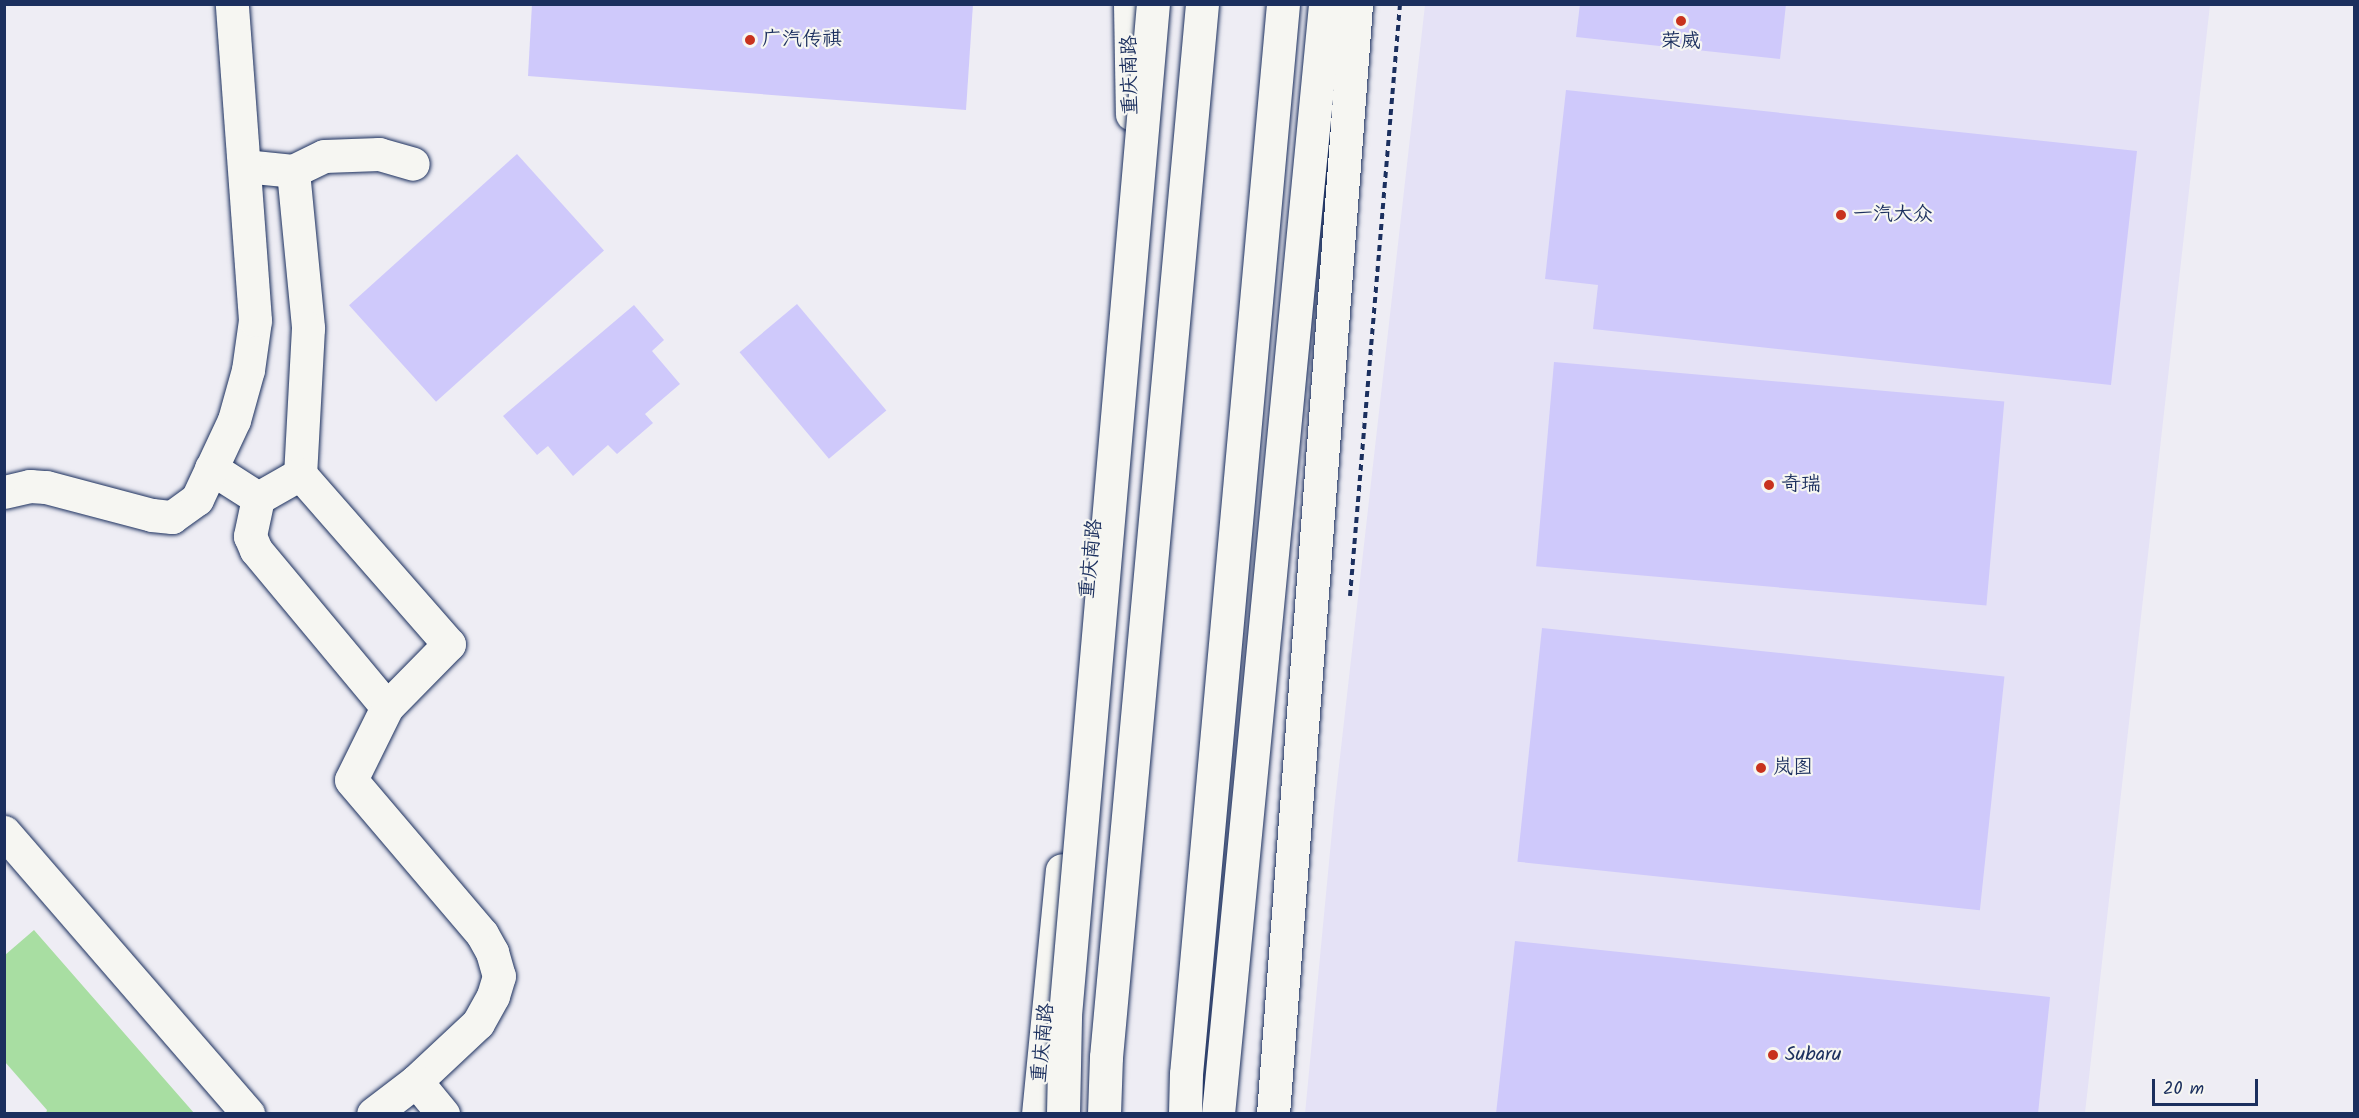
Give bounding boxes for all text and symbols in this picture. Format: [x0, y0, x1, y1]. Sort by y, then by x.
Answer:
marker: 荣威 [1674, 14, 1688, 28]
place label: 广汽传祺 [762, 28, 842, 52]
place label: 荣威 [1661, 30, 1701, 54]
marker: 广汽传祺 [743, 33, 757, 47]
street label: 重庆南路 [1118, 35, 1144, 115]
place label: 一汽大众 [1853, 203, 1933, 227]
marker: 一汽大众 [1834, 208, 1848, 222]
place label: 奇瑞 [1781, 473, 1821, 497]
marker: 奇瑞 [1762, 478, 1776, 492]
street label: 重庆南路 [1076, 518, 1108, 600]
place label: 岚图 [1773, 756, 1813, 780]
marker: 岚图 [1754, 761, 1768, 775]
street label: 重庆南路 [1028, 1002, 1060, 1084]
place label: Subaru [1785, 1043, 1841, 1067]
marker: Subaru [1766, 1048, 1780, 1062]
scale bar [2155, 1067, 2262, 1105]
text: 20 m [2163, 1075, 2204, 1104]

